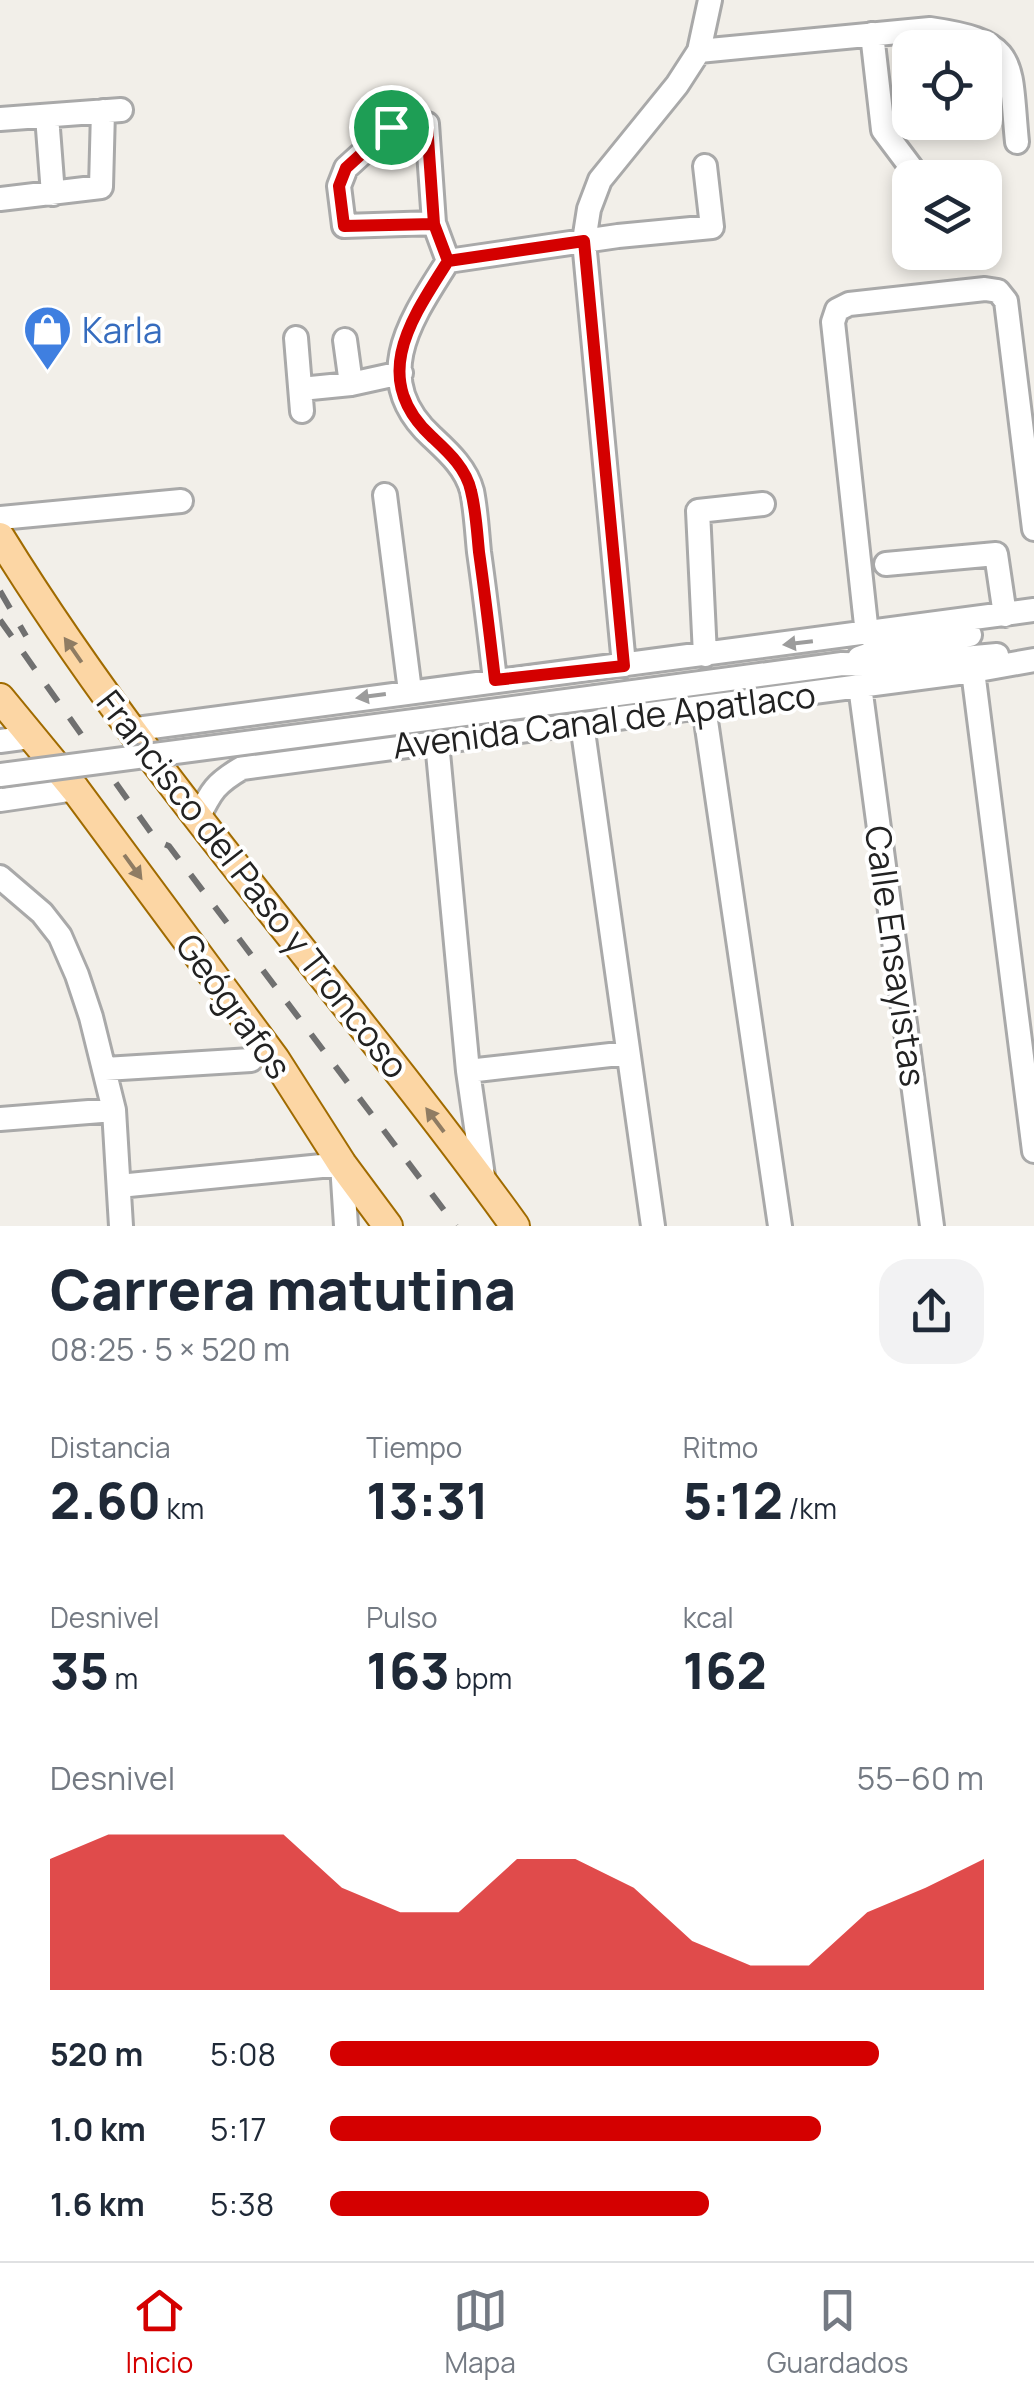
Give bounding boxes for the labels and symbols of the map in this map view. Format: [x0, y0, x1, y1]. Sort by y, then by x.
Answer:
pin [349, 85, 434, 170]
shop icon: Karla [21, 304, 73, 372]
place label: Karla [82, 306, 162, 354]
one-way arrow [64, 636, 83, 663]
one-way arrow [781, 636, 813, 652]
street label: Avenida Canal de Apatlaco [390, 670, 818, 770]
street label: Francisco del Paso y Troncoso [86, 680, 420, 1088]
one-way arrow [355, 688, 386, 704]
street label: Calle Ensayistas [854, 823, 938, 1089]
one-way arrow [122, 854, 142, 881]
street label: Geógrafos [165, 924, 303, 1088]
one-way arrow [426, 1107, 446, 1133]

